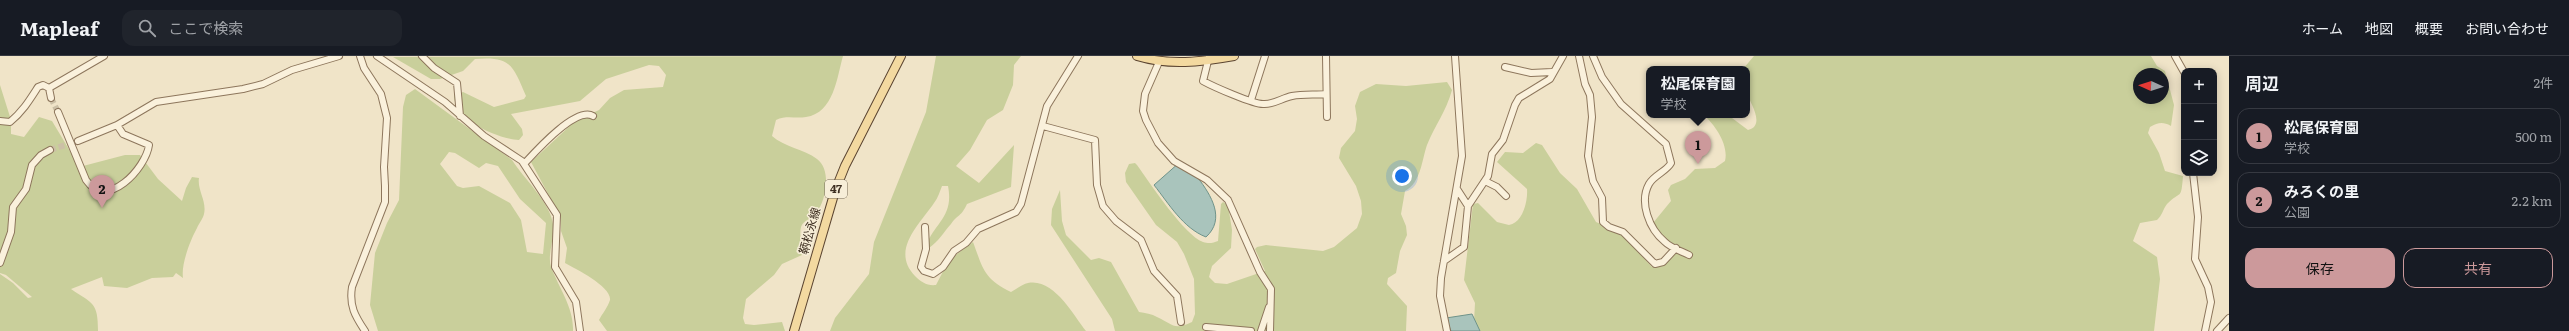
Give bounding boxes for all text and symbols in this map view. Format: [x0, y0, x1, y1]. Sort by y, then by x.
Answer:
search box [122, 10, 402, 46]
text: Mapleaf [20, 14, 98, 42]
text: ここで検索 [168, 16, 243, 39]
icon: search [136, 17, 158, 39]
text: ホーム [2301, 18, 2343, 38]
text: 地図 [2365, 18, 2393, 38]
text: 概要 [2415, 18, 2443, 38]
text: お問い合わせ [2465, 18, 2549, 38]
popup [1646, 66, 1750, 118]
north arrow [2133, 68, 2169, 104]
map controls [2181, 68, 2217, 176]
button: + [2181, 68, 2217, 104]
text: 周辺 [2245, 70, 2279, 95]
text: 松尾保育園 [1660, 71, 1736, 94]
text: 2件 [2533, 73, 2553, 92]
text: 学校 [1660, 94, 1687, 113]
button: − [2181, 104, 2217, 140]
text: 松尾保育園 [2284, 115, 2359, 138]
text: 1 [2256, 127, 2262, 146]
text: 500 m [2515, 127, 2552, 146]
pin: 1 [1685, 131, 1711, 164]
text: 学校 [2284, 138, 2310, 157]
button: layers [2181, 140, 2217, 176]
your location [1392, 166, 1412, 186]
pin: 2 [89, 175, 115, 208]
text: みろくの里 [2284, 179, 2359, 202]
road number: 47 [825, 180, 847, 198]
text: 2 [2256, 191, 2262, 210]
text: 2.2 km [2511, 191, 2552, 210]
text: 公園 [2284, 202, 2310, 221]
street label: 鞆松永線 [794, 205, 824, 256]
button: 保存 [2245, 248, 2395, 288]
button: 共有 [2403, 248, 2553, 288]

